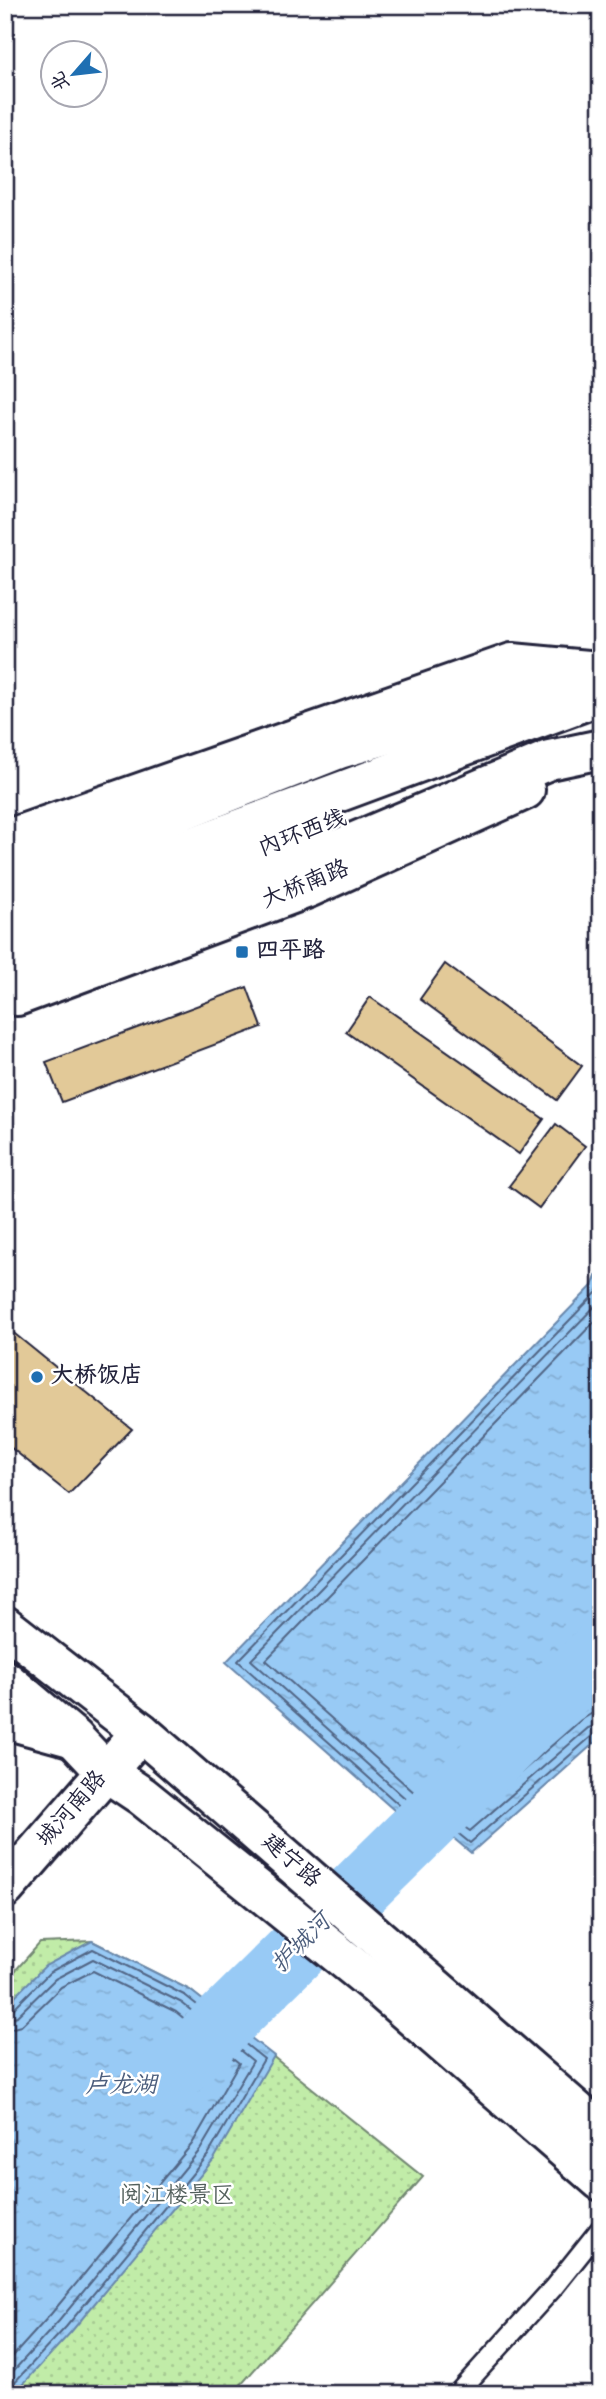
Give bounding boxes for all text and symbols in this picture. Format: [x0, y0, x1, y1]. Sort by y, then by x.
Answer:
north arrow [38, 38, 108, 108]
text: 北 [47, 67, 77, 94]
street label: 内环西线 [255, 805, 351, 864]
street label: 大桥南路 [258, 855, 354, 916]
place label: 四平路 [256, 937, 325, 966]
marker: 四平路 [234, 944, 250, 960]
place label: 大桥饭店 [51, 1363, 143, 1391]
marker: 大桥饭店 [29, 1369, 45, 1385]
street label: 城河南路 [32, 1766, 113, 1854]
street label: 建宁路 [255, 1828, 326, 1895]
water label: 护城河 [267, 1906, 342, 1981]
water label: 卢龙湖 [85, 2072, 160, 2102]
park label: 阅江楼景区 [120, 2183, 235, 2211]

